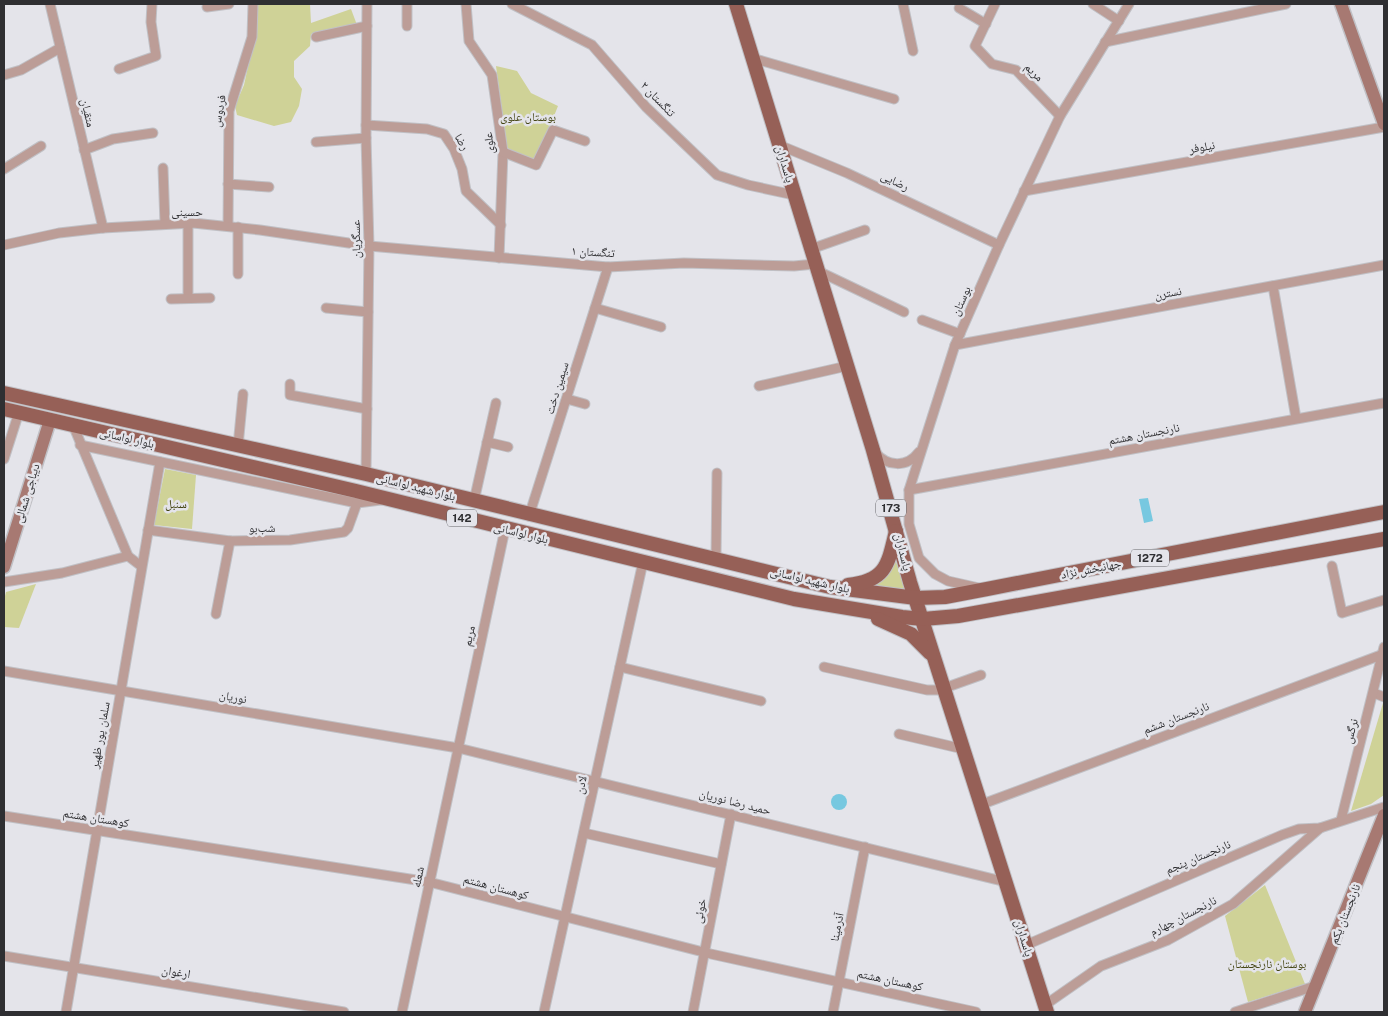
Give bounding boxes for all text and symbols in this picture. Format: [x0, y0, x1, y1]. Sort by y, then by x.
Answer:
street label: مریم [1021, 60, 1046, 85]
street label: تنگستان ۲ [638, 78, 679, 120]
street label: فردوس [209, 94, 229, 128]
street label: متقیان [78, 97, 98, 129]
park label: بوستان علوی [500, 110, 556, 124]
street label: رضا [452, 131, 472, 153]
street label: علوی [481, 131, 497, 155]
street label: نیلوفر [1187, 138, 1216, 157]
street label: پاسداران [773, 144, 797, 185]
street label: رضایی [879, 168, 912, 194]
street label: حسینی [171, 205, 203, 219]
street label: عسگریان [349, 220, 364, 258]
street label: تنگستان ۱ [571, 244, 616, 260]
street label: بوستان [948, 284, 974, 318]
street label: نسترن [1153, 284, 1183, 302]
street label: سیمین دخت [542, 360, 572, 416]
street label: نارنجستان هشتم [1107, 420, 1181, 449]
street label: بلوار لواسانی [98, 425, 156, 451]
street label: دیباجی شمالی [11, 462, 43, 524]
street label: بلوار شهید لواسانی [375, 470, 457, 504]
park label: سنبل [165, 497, 187, 511]
road number: 173 [876, 499, 906, 516]
road number: 142 [447, 509, 477, 526]
street label: بلوار لواسانی [492, 519, 550, 547]
street label: شب‌بو [249, 521, 276, 536]
street label: پاسداران [892, 532, 915, 573]
road number: 1272 [1131, 550, 1169, 566]
street label: جهانبخش نژاد [1060, 556, 1123, 582]
street label: بلوار شهید لواسانی [769, 564, 851, 596]
street label: مریم [460, 624, 479, 648]
street label: نوریان [218, 688, 248, 707]
street label: نارنجستان ششم [1141, 699, 1211, 738]
street label: سلمان پور ظهیر [87, 700, 113, 771]
street label: نرگس [1341, 717, 1361, 745]
street label: لادن [572, 775, 590, 795]
street label: حمید رضا نوریان [698, 786, 773, 818]
street label: کوهستان هشتم [62, 806, 130, 831]
street label: نارنجستان پنجم [1163, 837, 1233, 878]
street label: شعله [409, 865, 427, 889]
street label: کوهستان هشتم [462, 872, 530, 903]
street label: نارنجستان یکم [1327, 882, 1364, 946]
street label: نارنجستان چهارم [1147, 893, 1219, 940]
street label: خوئی [691, 897, 709, 925]
street label: آذرمینا [827, 911, 847, 943]
street label: پاسداران [1012, 918, 1036, 959]
park label: بوستان نارنجستان [1228, 957, 1306, 971]
street label: ارغوان [161, 963, 192, 981]
street label: کوهستان هشتم [856, 966, 924, 995]

